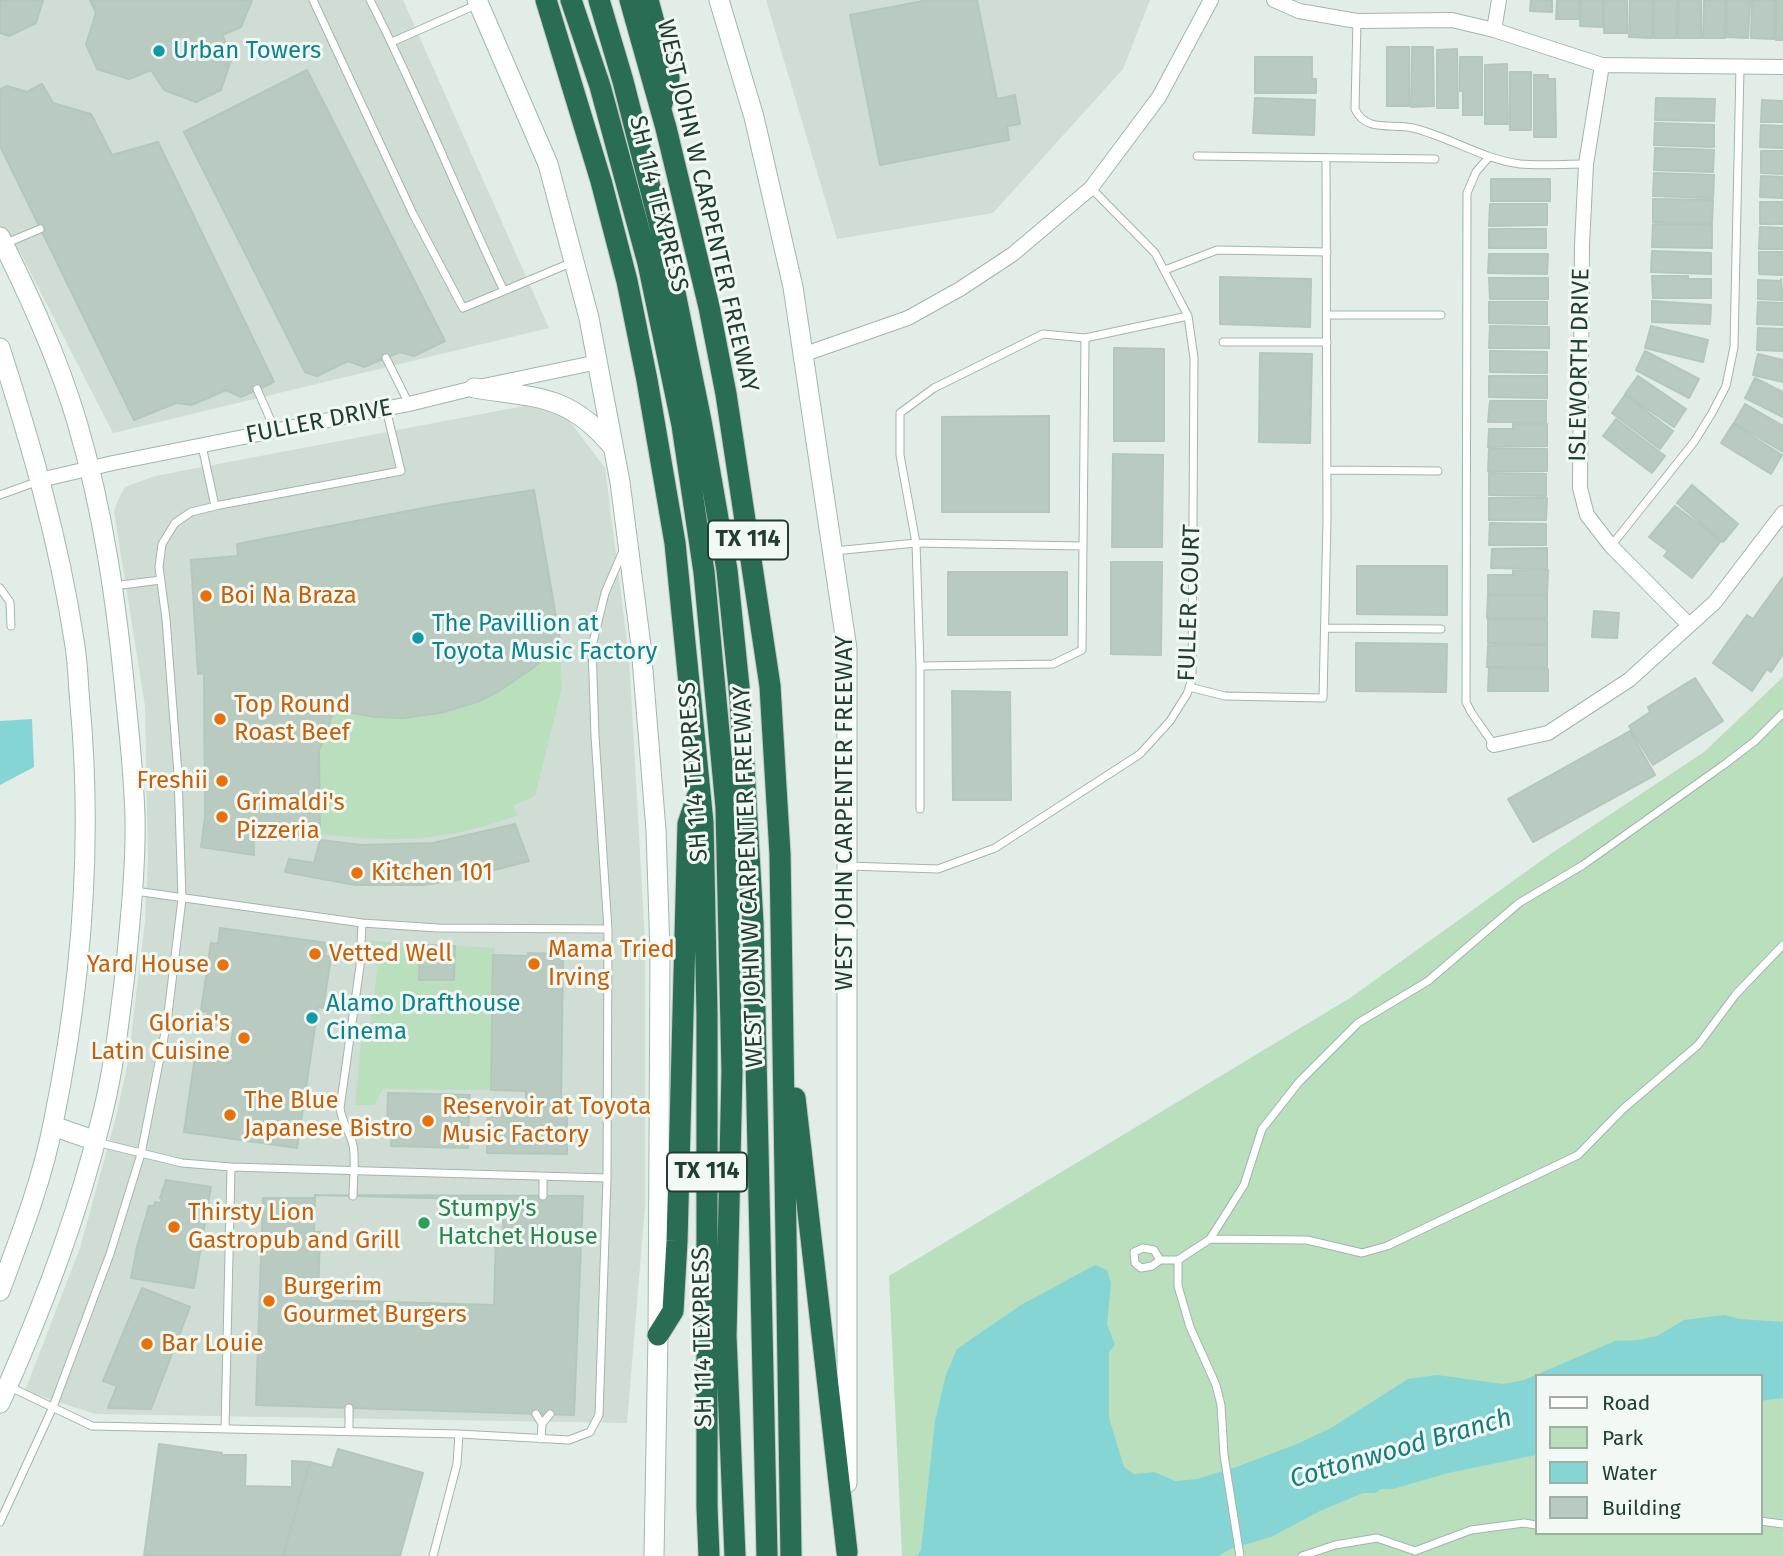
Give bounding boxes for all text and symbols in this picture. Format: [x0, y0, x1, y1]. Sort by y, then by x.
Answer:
street label: WEST JOHN W CARPENTER FREEWAY [650, 17, 764, 395]
place label: Urban Towers [173, 37, 321, 65]
marker: Urban Towers [151, 43, 167, 59]
street label: SH 114 TEXPRESS [622, 113, 694, 295]
street label: ISLEWORTH DRIVE [1564, 268, 1596, 462]
street label: FULLER DRIVE [243, 394, 395, 450]
road number: TX 114 [708, 520, 788, 560]
street label: FULLER COURT [1173, 524, 1207, 682]
place label: Boi Na Braza [220, 582, 357, 610]
marker: Boi Na Braza [198, 588, 214, 604]
place label: The Pavillion at Toyota Music Factory [432, 610, 657, 666]
marker: The Pavillion at Toyota Music Factory [410, 630, 426, 646]
street label: WEST JOHN CARPENTER FREEWAY [831, 635, 859, 991]
street label: SH 114 TEXPRESS [673, 681, 715, 863]
street label: WEST JOHN W CARPENTER FREEWAY [728, 686, 770, 1068]
place label: Top Round Roast Beef [234, 691, 350, 747]
marker: Top Round Roast Beef [212, 711, 228, 727]
place label: Freshii [137, 767, 208, 795]
marker: Freshii [214, 773, 230, 789]
place label: Grimaldi's Pizzeria [236, 789, 345, 845]
marker: Grimaldi's Pizzeria [214, 809, 230, 825]
place label: Kitchen 101 [371, 859, 493, 887]
marker: Kitchen 101 [349, 865, 365, 881]
place label: Mama Tried Irving [548, 936, 675, 992]
place label: Vetted Well [329, 940, 452, 968]
marker: Vetted Well [307, 946, 323, 962]
place label: Yard House [87, 951, 209, 979]
marker: Mama Tried Irving [526, 956, 542, 972]
marker: Yard House [215, 957, 231, 973]
place label: Alamo Drafthouse Cinema [326, 990, 521, 1046]
place label: Gloria's Latin Cuisine [90, 1010, 230, 1066]
marker: Alamo Drafthouse Cinema [304, 1010, 320, 1026]
marker: Gloria's Latin Cuisine [236, 1030, 252, 1046]
place label: The Blue Japanese Bistro [244, 1087, 413, 1143]
place label: Reservoir at Toyota Music Factory [442, 1093, 651, 1149]
marker: The Blue Japanese Bistro [222, 1107, 238, 1123]
marker: Reservoir at Toyota Music Factory [420, 1113, 436, 1129]
road number: TX 114 [667, 1152, 747, 1191]
place label: Stumpy's Hatchet House [438, 1195, 598, 1251]
place label: Thirsty Lion Gastropub and Grill [188, 1199, 400, 1255]
marker: Stumpy's Hatchet House [416, 1215, 432, 1231]
marker: Thirsty Lion Gastropub and Grill [166, 1219, 182, 1235]
street label: SH 114 TEXPRESS [687, 1247, 719, 1427]
place label: Burgerim Gourmet Burgers [283, 1273, 467, 1329]
marker: Burgerim Gourmet Burgers [261, 1293, 277, 1309]
place label: Bar Louie [161, 1330, 263, 1358]
marker: Bar Louie [139, 1336, 155, 1352]
legend [1534, 1374, 1762, 1535]
text: Road [1602, 1390, 1650, 1416]
water label: Cottonwood Branch [1286, 1402, 1516, 1496]
text: Park [1602, 1425, 1643, 1451]
text: Water [1602, 1460, 1657, 1486]
text: Building [1602, 1495, 1681, 1521]

